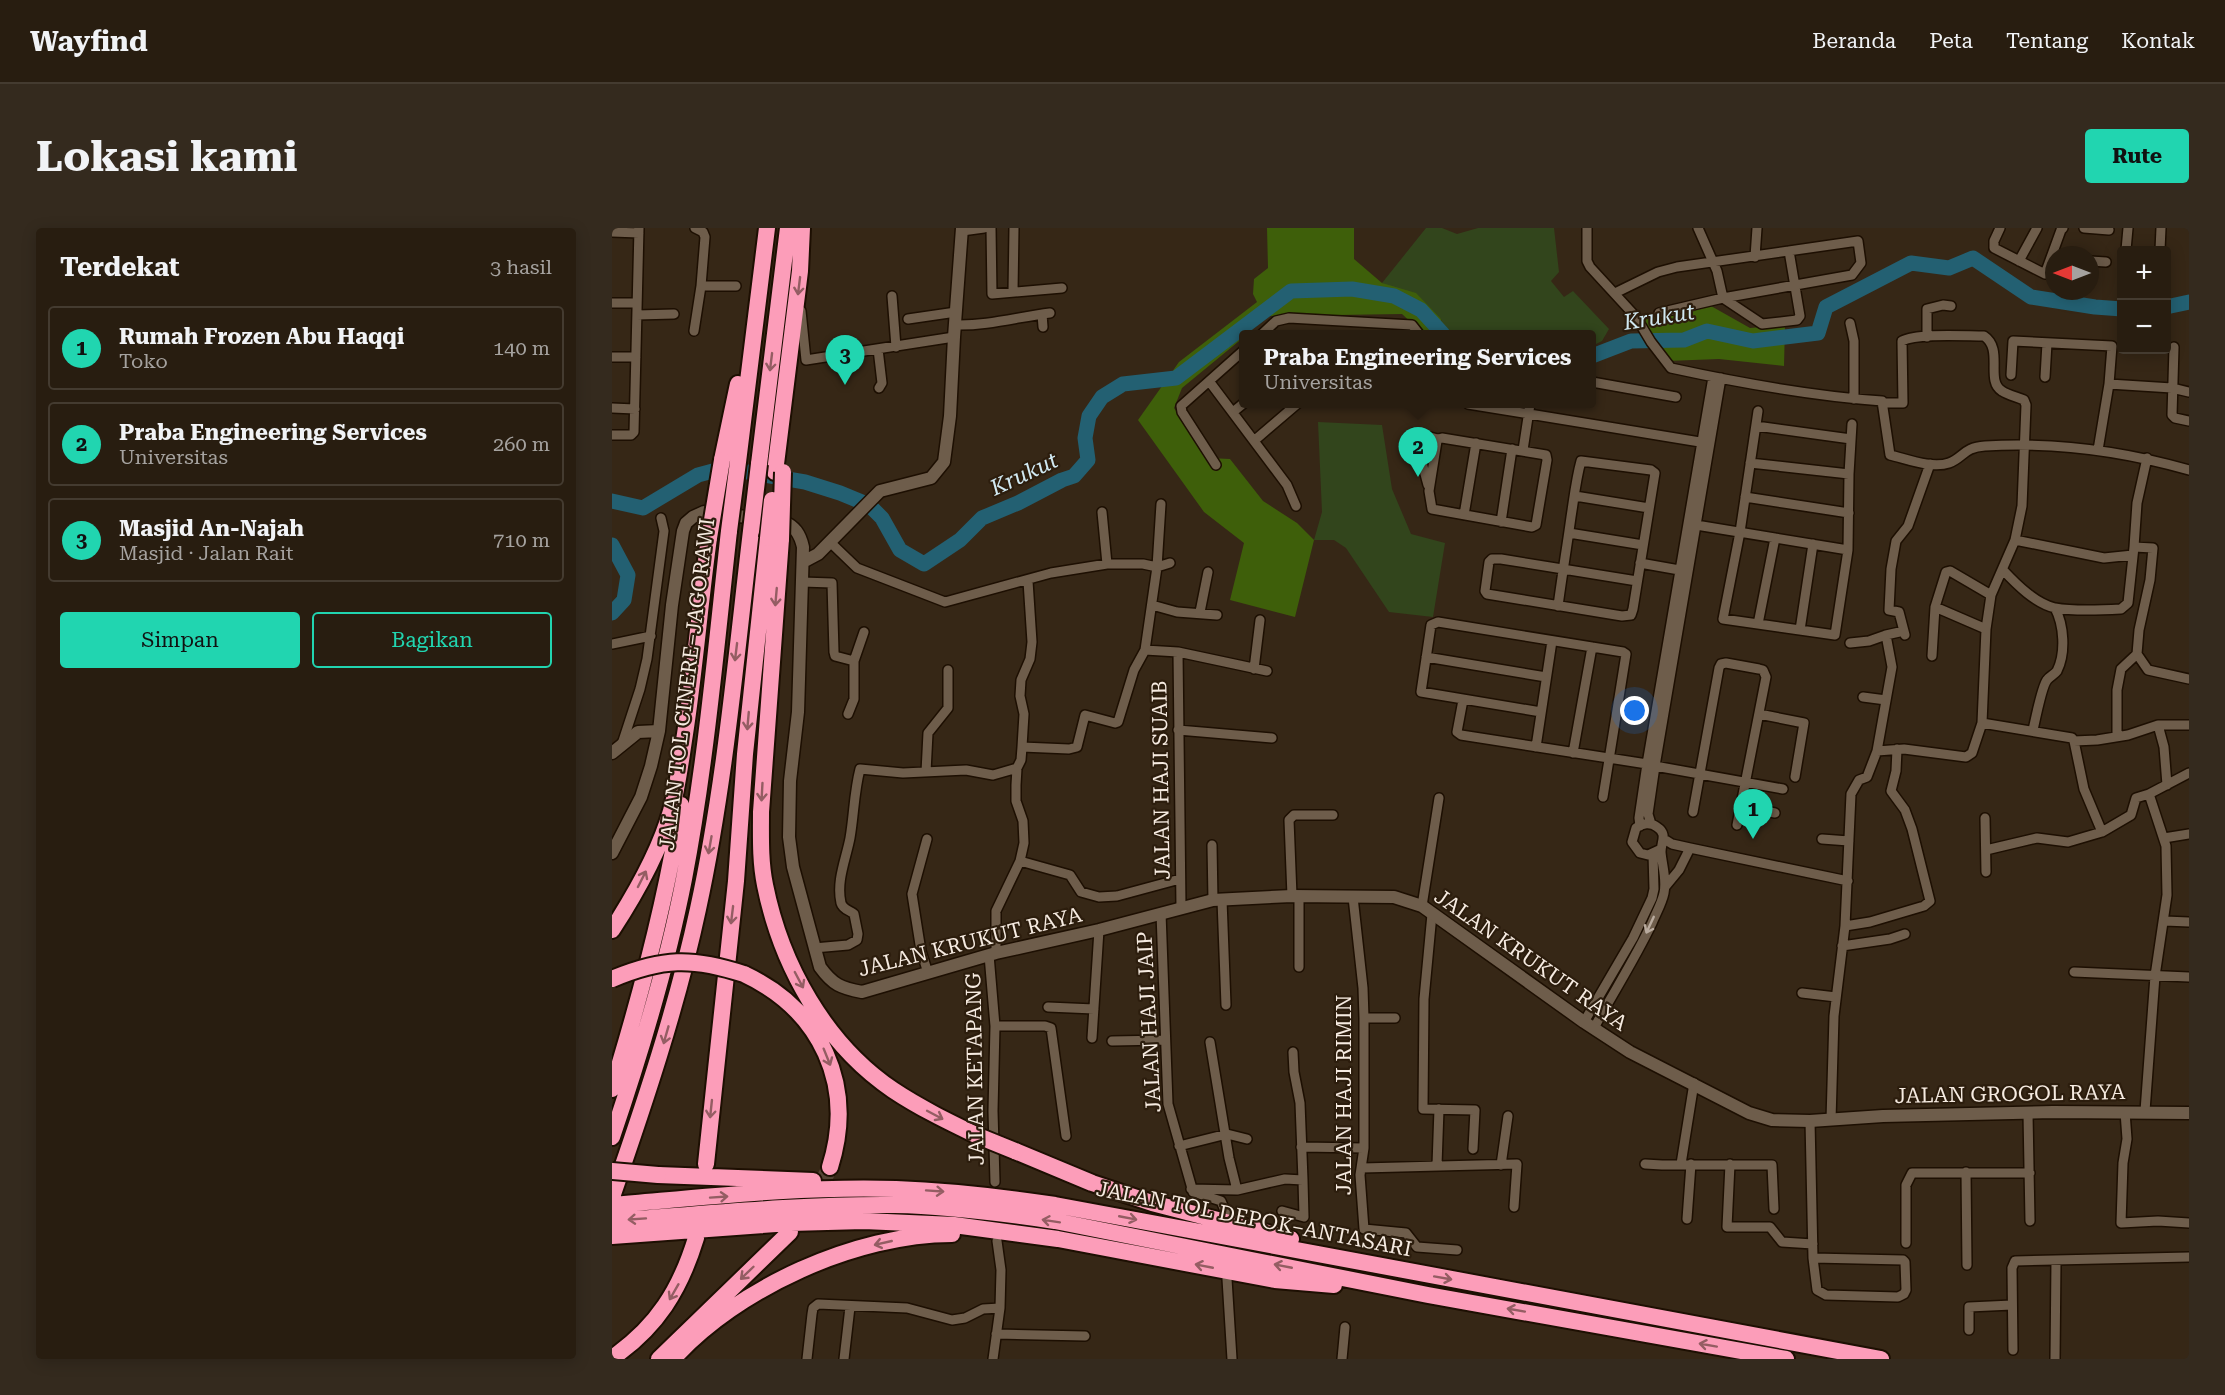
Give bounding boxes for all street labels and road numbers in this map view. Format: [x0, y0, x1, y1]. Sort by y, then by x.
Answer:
street label: JALAN TOL CINERE–JAGORAWI [655, 516, 719, 852]
street label: JALAN HAJI SUAIB [1147, 680, 1175, 880]
street label: JALAN KRUKUT RAYA [1430, 884, 1632, 1036]
street label: JALAN KRUKUT RAYA [856, 902, 1085, 981]
street label: JALAN HAJI JAIP [1132, 931, 1166, 1113]
street label: JALAN KETAPANG [961, 972, 989, 1166]
street label: JALAN HAJI RIMIN [1332, 994, 1356, 1195]
street label: JALAN GROGOL RAYA [1894, 1080, 2126, 1108]
street label: JALAN TOL DEPOK–ANTASARI [1094, 1177, 1414, 1261]

